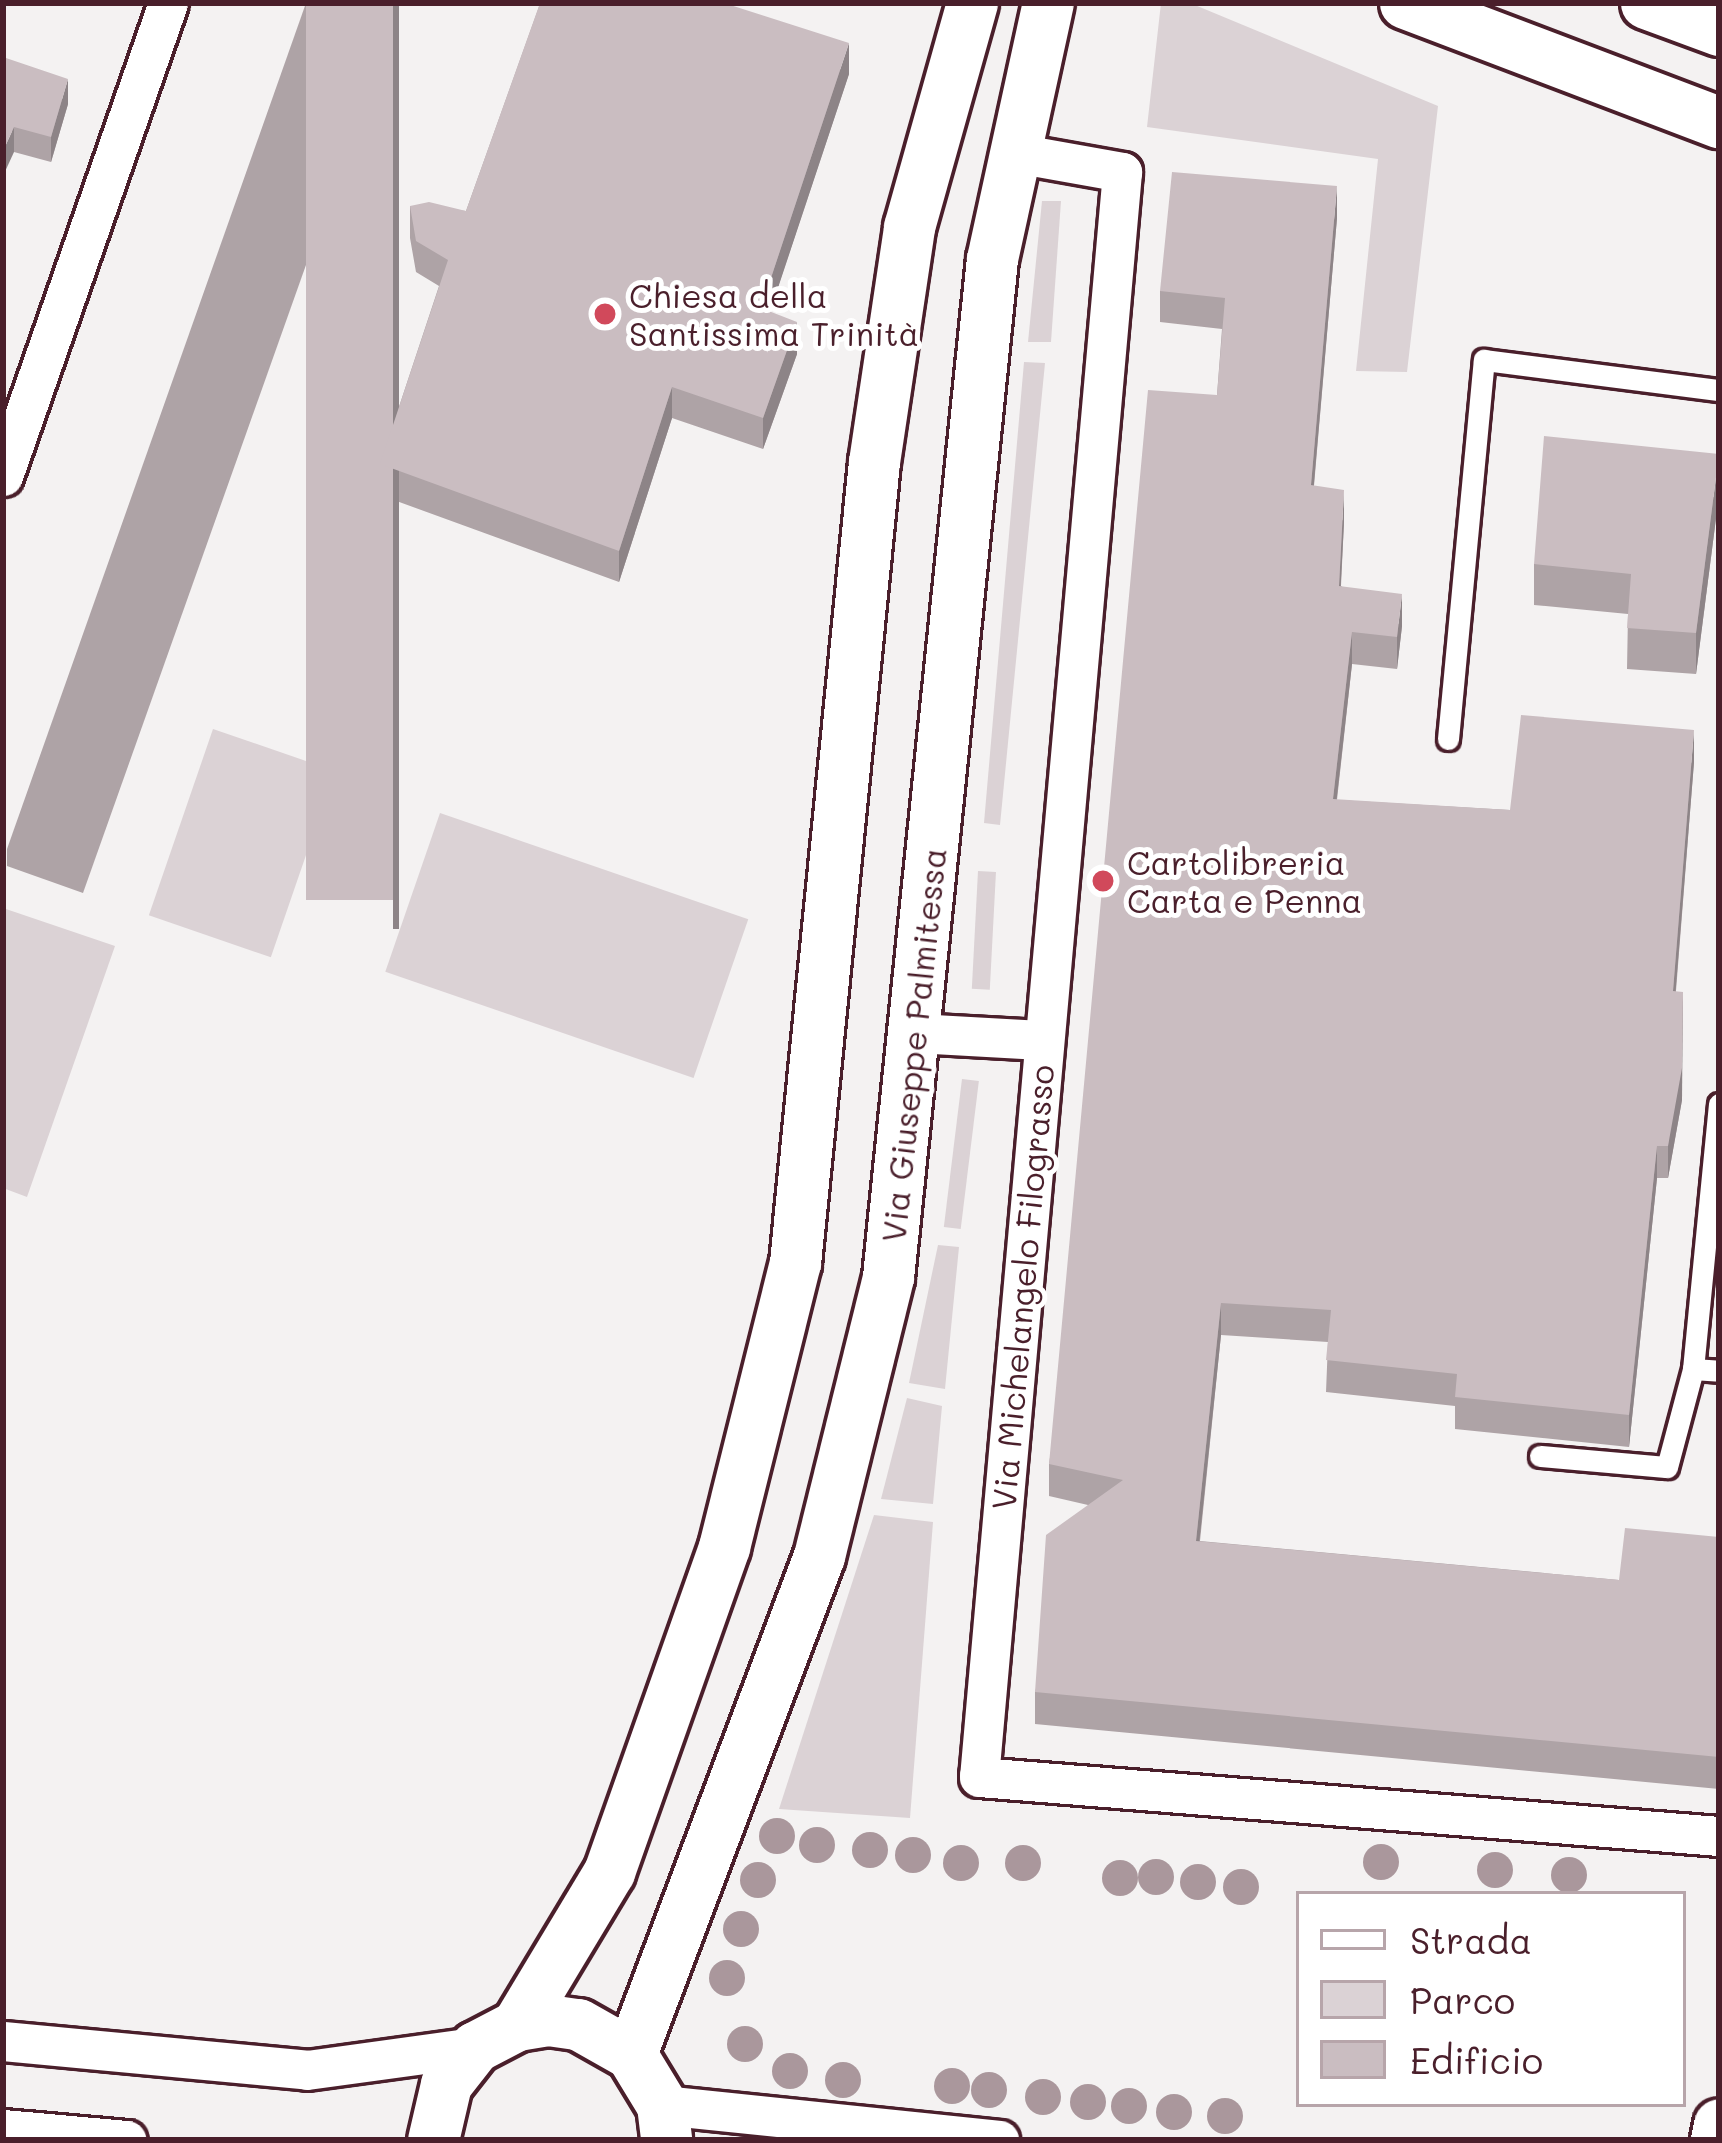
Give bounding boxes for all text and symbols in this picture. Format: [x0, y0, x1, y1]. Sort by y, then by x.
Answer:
place label: Chiesa della Santissima Trinità [629, 275, 919, 353]
marker: Chiesa della Santissima Trinità [592, 301, 618, 327]
place label: Cartolibreria Carta e Penna [1127, 842, 1362, 920]
street label: Via Giuseppe Palmitessa [873, 846, 953, 1244]
marker: Cartolibreria Carta e Penna [1090, 868, 1116, 894]
street label: Via Michelangelo Filograsso [983, 1063, 1061, 1511]
legend [1296, 1891, 1686, 2107]
text: Strada [1410, 1916, 1532, 1963]
text: Parco [1410, 1976, 1515, 2023]
text: Edificio [1410, 2036, 1543, 2083]

